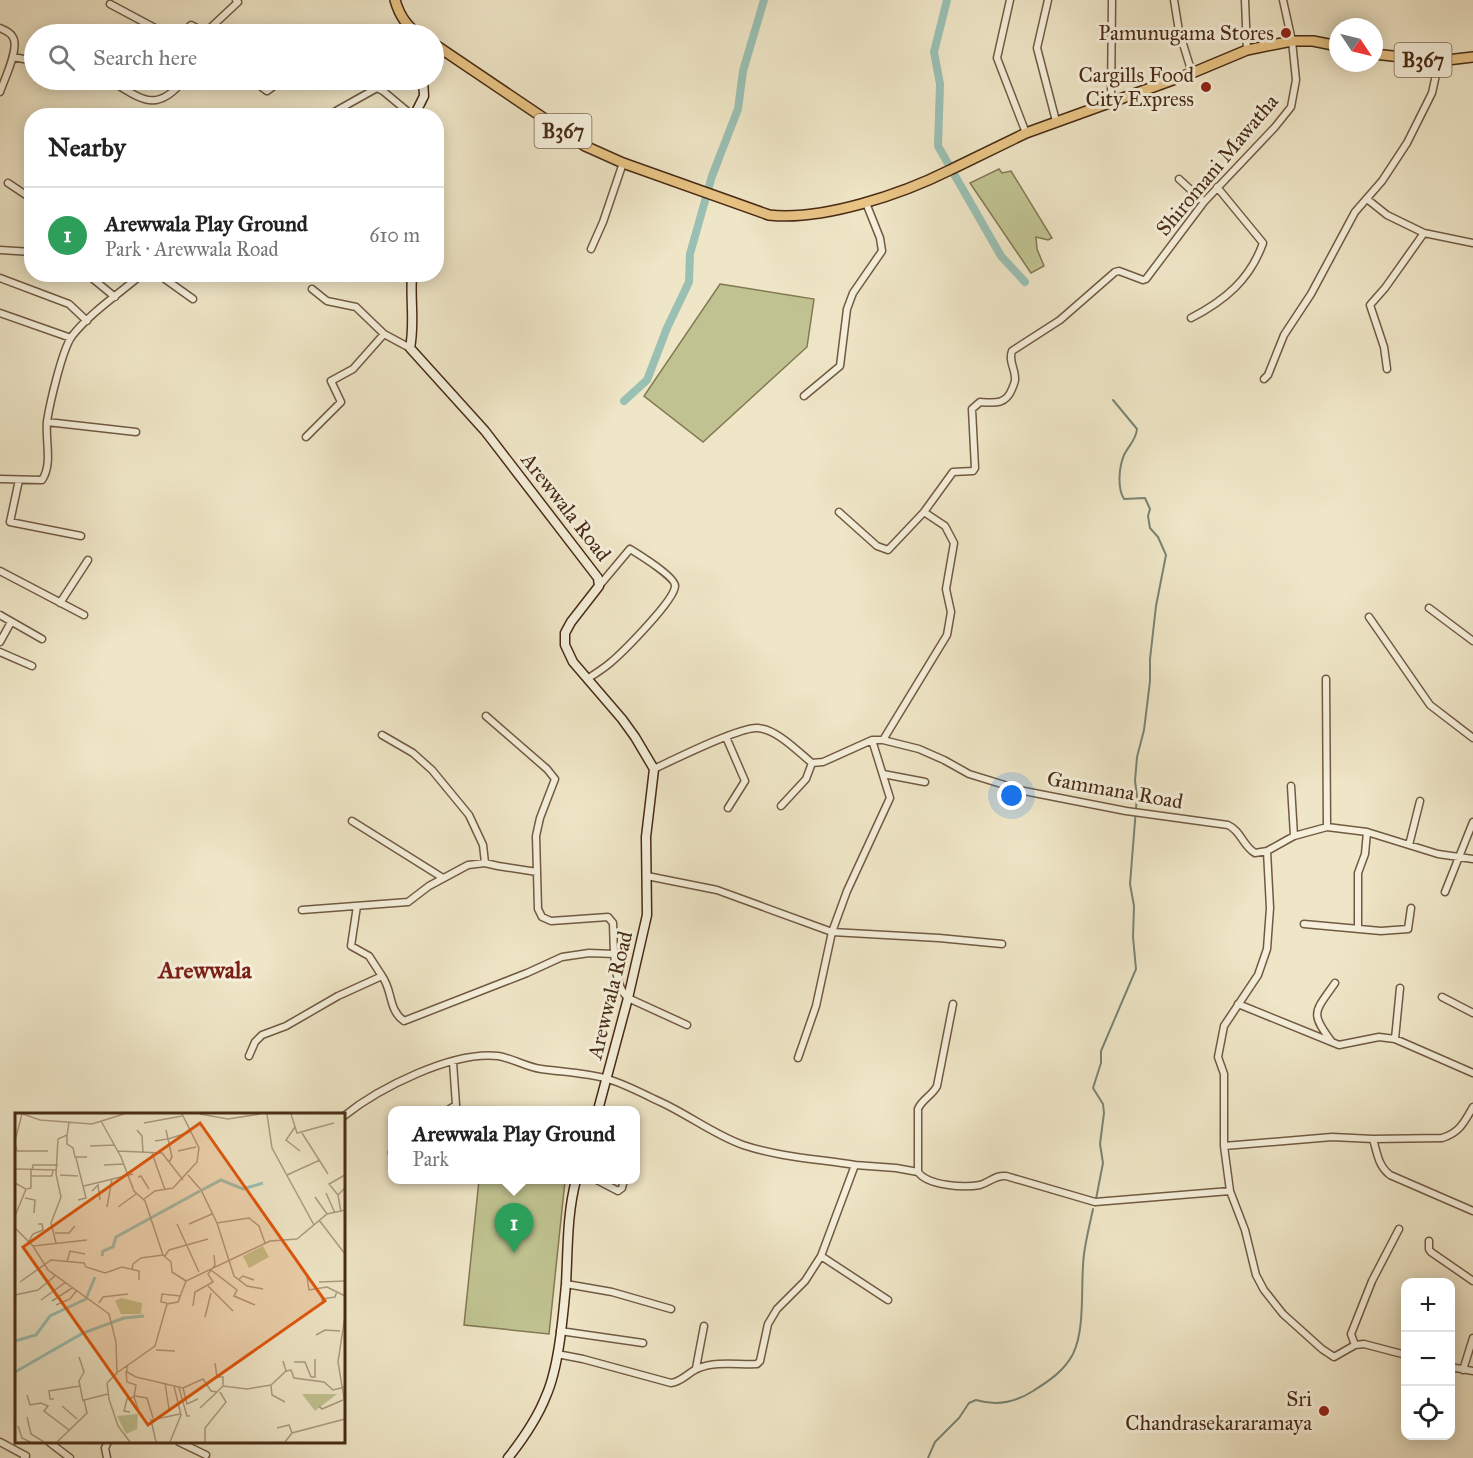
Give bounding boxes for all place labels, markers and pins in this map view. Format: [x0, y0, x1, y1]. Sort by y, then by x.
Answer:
place label: Pamunugama Stores [1098, 20, 1274, 46]
marker: Pamunugama Stores [1279, 26, 1293, 40]
place label: Cargills Food City Express [1079, 62, 1194, 112]
marker: Cargills Food City Express [1199, 80, 1213, 94]
pin: 1 [494, 1204, 534, 1253]
place label: Sri Chandrasekararamaya [1125, 1386, 1312, 1436]
marker: Sri Chandrasekararamaya [1317, 1404, 1331, 1418]

